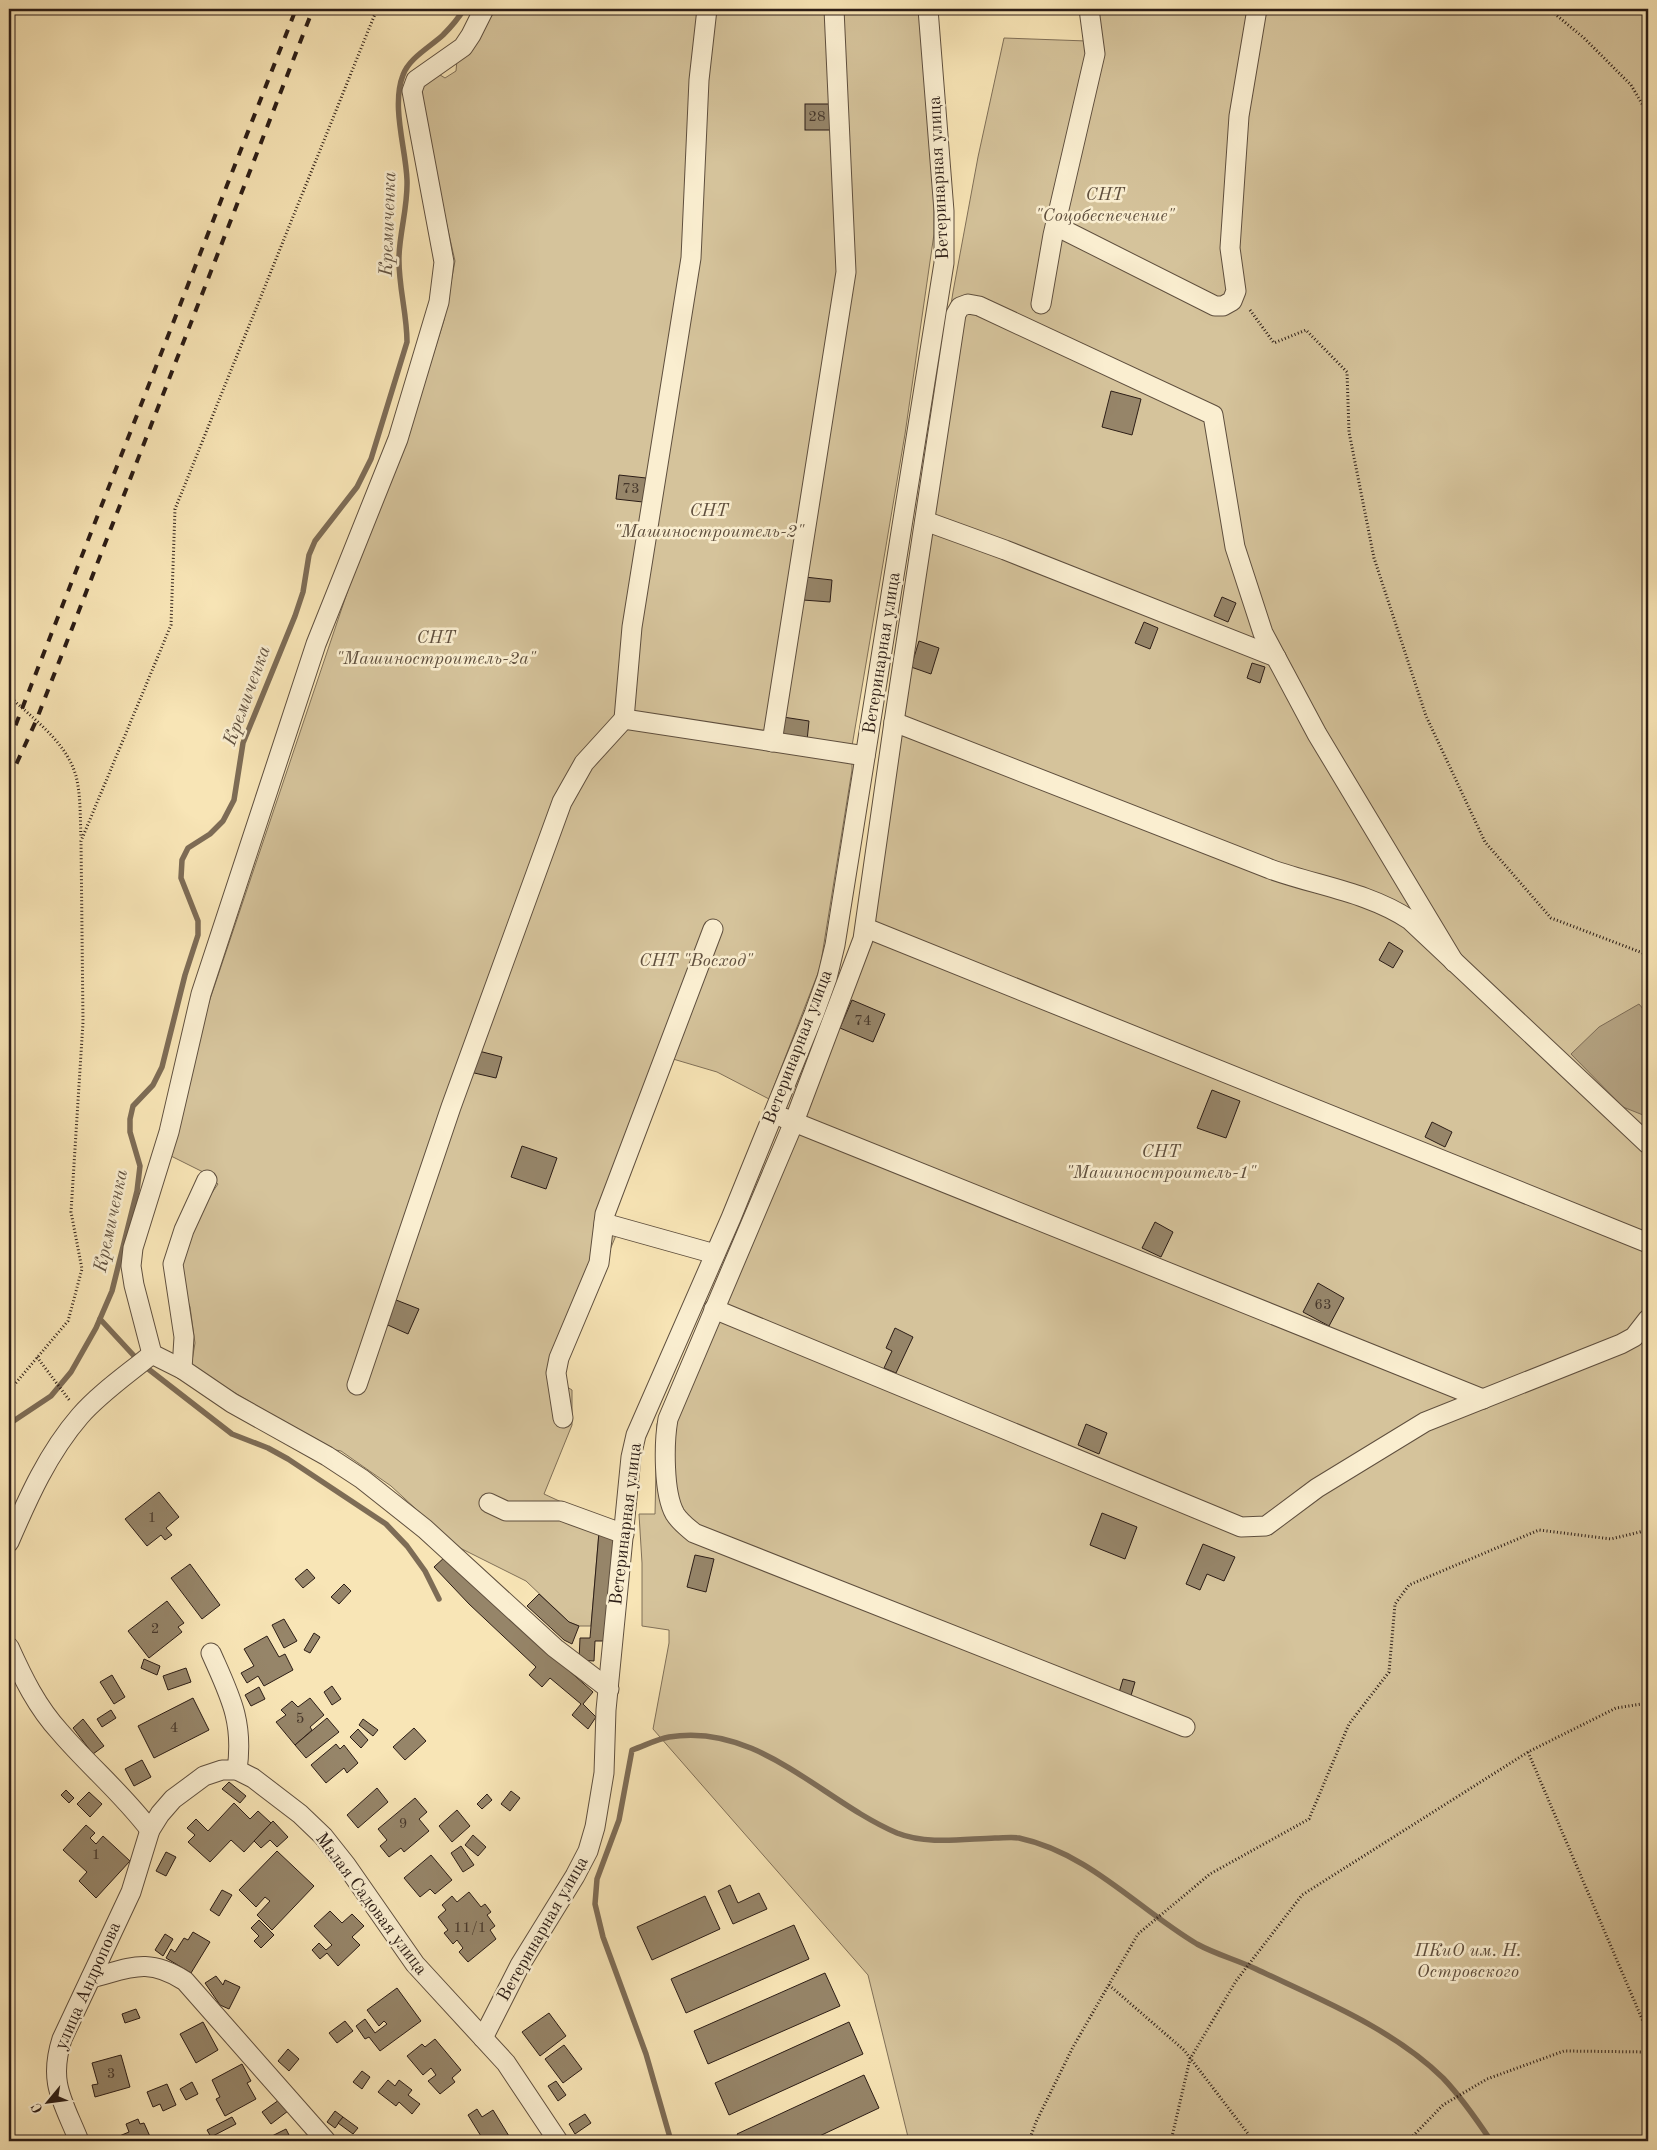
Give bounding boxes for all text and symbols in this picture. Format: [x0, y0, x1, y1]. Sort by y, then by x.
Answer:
street label: Ветеринарная улица [926, 96, 952, 260]
house number: 28 [808, 110, 826, 125]
water label: Кремиченка [378, 171, 400, 278]
park label: СНТ "Соцобеспечение" [1035, 186, 1176, 225]
house number: 73 [622, 482, 640, 497]
park label: СНТ "Машиностроитель-2" [614, 502, 805, 541]
street label: Ветеринарная улица [860, 571, 904, 735]
park label: СНТ "Машиностроитель-2а" [336, 629, 537, 668]
water label: Кремиченка [221, 644, 275, 749]
park label: СНТ "Восход" [639, 952, 754, 970]
street label: Ветеринарная улица [760, 967, 836, 1127]
house number: 74 [854, 1014, 872, 1029]
park label: СНТ "Машиностроитель-1" [1066, 1143, 1257, 1182]
water label: Кремиченка [92, 1168, 132, 1275]
house number: 63 [1314, 1298, 1332, 1313]
street label: Ветеринарная улица [607, 1442, 645, 1606]
house number: 1 [148, 1511, 156, 1526]
house number: 2 [151, 1622, 159, 1637]
house number: 5 [296, 1712, 304, 1727]
house number: 4 [170, 1721, 178, 1736]
house number: 9 [399, 1817, 407, 1832]
street label: Малая Садовая улица [312, 1829, 430, 1979]
house number: 1 [92, 1848, 100, 1863]
street label: Ветеринарная улица [494, 1853, 592, 2004]
street label: улица Андропова [52, 1919, 124, 2053]
house number: 11/1 [454, 1921, 486, 1936]
park label: ПКиО им. Н. Островского [1414, 1942, 1521, 1981]
house number: 3 [107, 2067, 115, 2082]
north arrow [22, 2078, 72, 2128]
text: С [29, 2100, 46, 2115]

